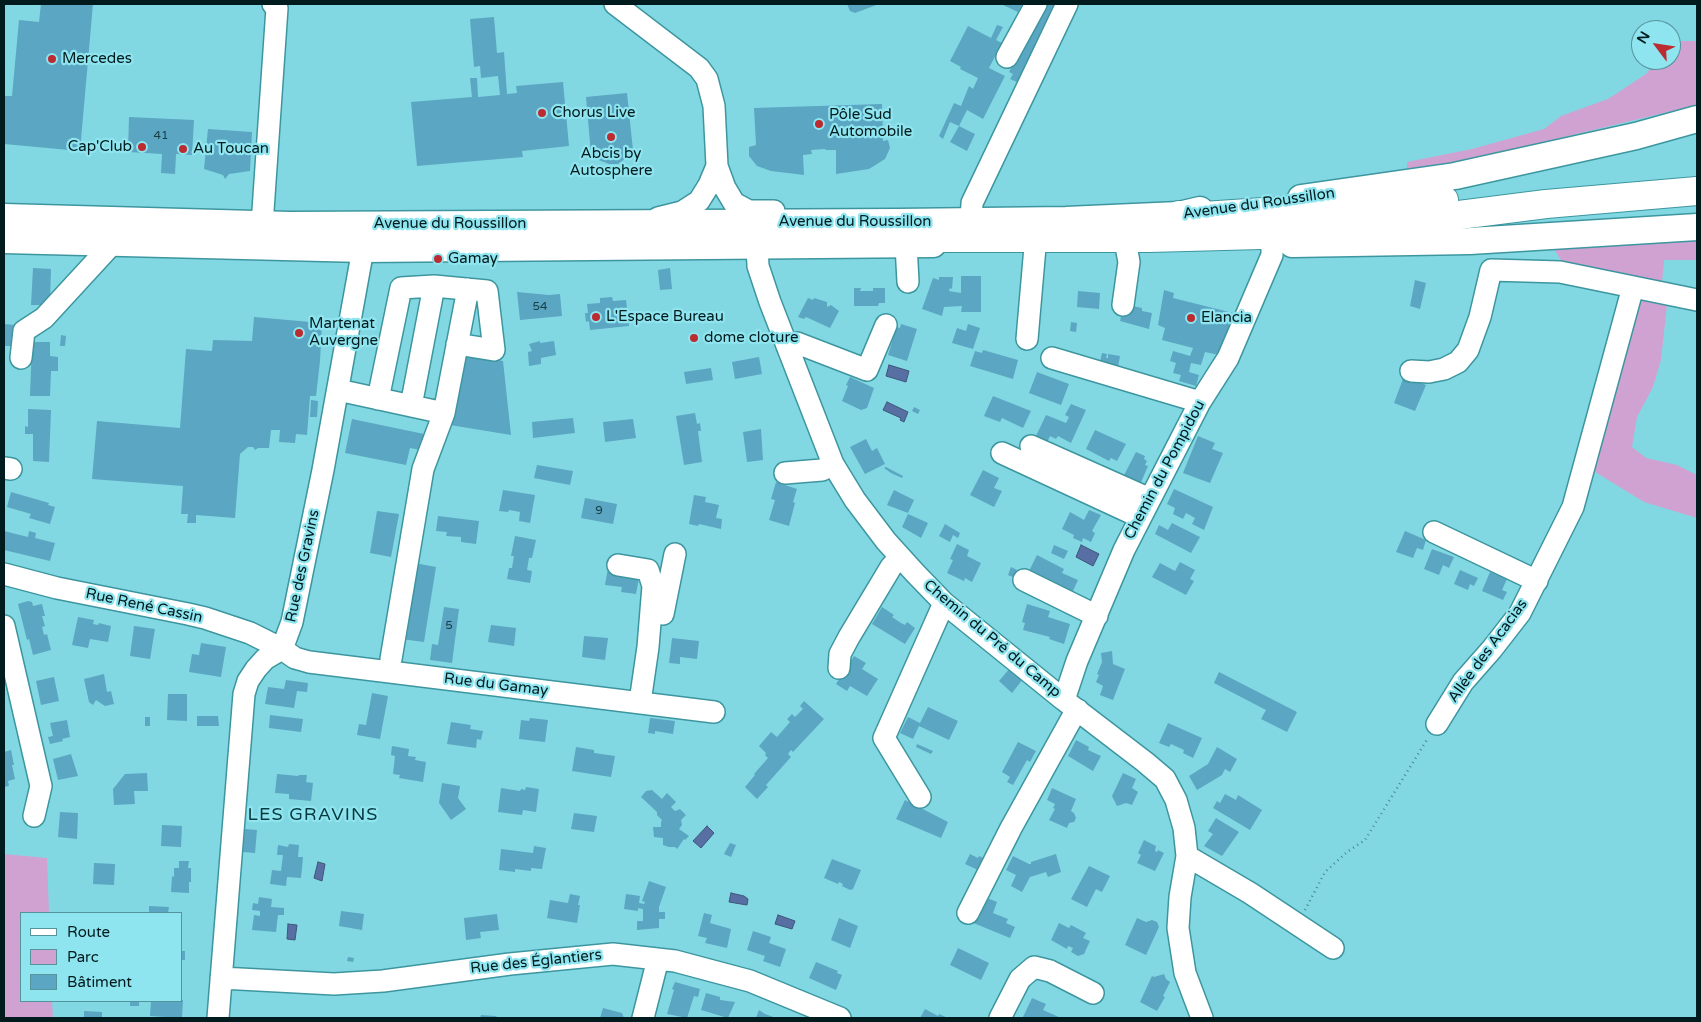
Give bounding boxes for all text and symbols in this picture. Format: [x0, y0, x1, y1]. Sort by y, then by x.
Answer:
north arrow [1631, 20, 1681, 70]
text: N [1633, 28, 1654, 47]
place label: Mercedes [62, 50, 132, 68]
marker: Mercedes [46, 53, 58, 65]
place label: Chorus Live [552, 104, 635, 122]
place label: Pôle Sud Automobile [829, 106, 912, 141]
marker: Chorus Live [536, 107, 548, 119]
marker: Pôle Sud Automobile [813, 118, 825, 130]
house number: 41 [153, 129, 169, 143]
marker: Abcis by Autosphere [605, 131, 617, 143]
place label: Cap'Club [68, 138, 132, 156]
place label: Au Toucan [193, 140, 269, 158]
marker: Cap'Club [136, 141, 148, 153]
marker: Au Toucan [177, 143, 189, 155]
place label: Abcis by Autosphere [569, 145, 653, 180]
street label: Avenue du Roussillon [1182, 184, 1336, 224]
street label: Avenue du Roussillon [779, 213, 931, 231]
street label: Avenue du Roussillon [374, 215, 526, 233]
place label: Gamay [448, 250, 498, 268]
marker: Gamay [432, 253, 444, 265]
house number: 54 [532, 300, 548, 314]
place label: L'Espace Bureau [606, 308, 724, 326]
place label: Elancia [1201, 309, 1252, 327]
marker: L'Espace Bureau [590, 311, 602, 323]
marker: Elancia [1185, 312, 1197, 324]
place label: Martenat Auvergne [309, 315, 378, 350]
marker: Martenat Auvergne [293, 327, 305, 339]
place label: dome cloture [704, 329, 798, 347]
marker: dome cloture [688, 332, 700, 344]
street label: Chemin du Pompidou [1121, 397, 1209, 543]
house number: 9 [595, 504, 603, 518]
street label: Rue des Gravins [282, 508, 324, 624]
street label: Chemin du Pré du Camp [920, 576, 1064, 702]
street label: Rue René Cassin [84, 585, 204, 627]
street label: Allée des Acacias [1444, 596, 1532, 706]
house number: 5 [445, 619, 453, 633]
street label: Rue du Gamay [443, 670, 549, 700]
district label: LES GRAVINS [246, 804, 380, 826]
legend [20, 912, 182, 1002]
text: Route [67, 923, 110, 941]
street label: Rue des Églantiers [469, 946, 603, 978]
text: Parc [67, 948, 99, 966]
text: Bâtiment [67, 973, 132, 991]

